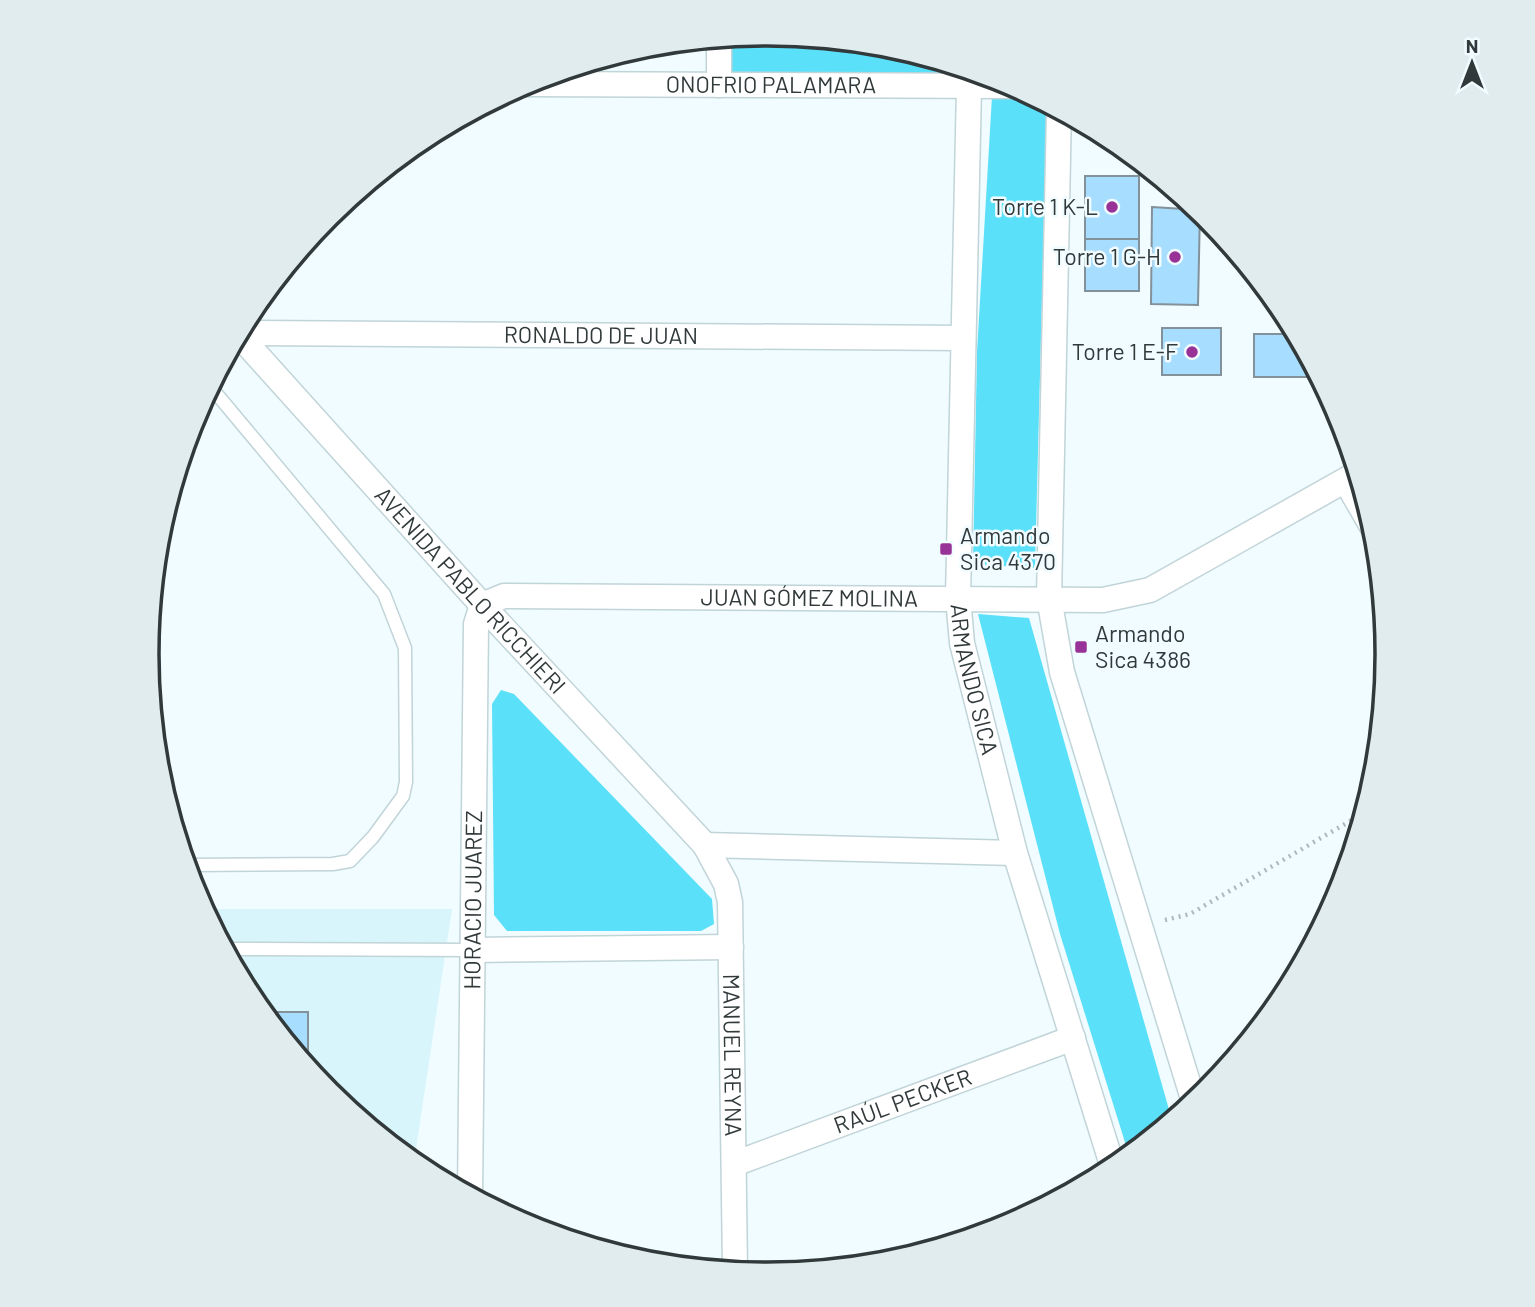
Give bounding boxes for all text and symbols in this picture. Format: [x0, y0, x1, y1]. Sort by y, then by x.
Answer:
north arrow [1437, 28, 1507, 98]
text: N [1466, 34, 1478, 57]
street label: ONOFRIO PALAMARA [666, 70, 876, 98]
place label: Torre 1 K-L [992, 192, 1098, 220]
marker: Torre 1 K-L [1104, 199, 1120, 215]
place label: Torre 1 G-H [1053, 242, 1161, 270]
marker: Torre 1 G-H [1167, 249, 1183, 265]
street label: RONALDO DE JUAN [504, 320, 698, 349]
place label: Torre 1 E-F [1072, 337, 1178, 365]
marker: Torre 1 E-F [1184, 344, 1200, 360]
street label: AVENIDA PABLO RICCHIERI [369, 481, 572, 699]
place label: Armando Sica 4370 [960, 521, 1056, 575]
marker: Armando Sica 4370 [938, 541, 954, 557]
street label: JUAN GÓMEZ MOLINA [700, 582, 918, 612]
street label: ARMANDO SICA [946, 602, 1005, 757]
place label: Armando Sica 4386 [1095, 619, 1191, 673]
marker: Armando Sica 4386 [1073, 639, 1089, 655]
street label: HORACIO JUAREZ [457, 810, 487, 990]
street label: MANUEL REYNA [718, 973, 748, 1137]
street label: RAÚL PECKER [830, 1062, 975, 1139]

